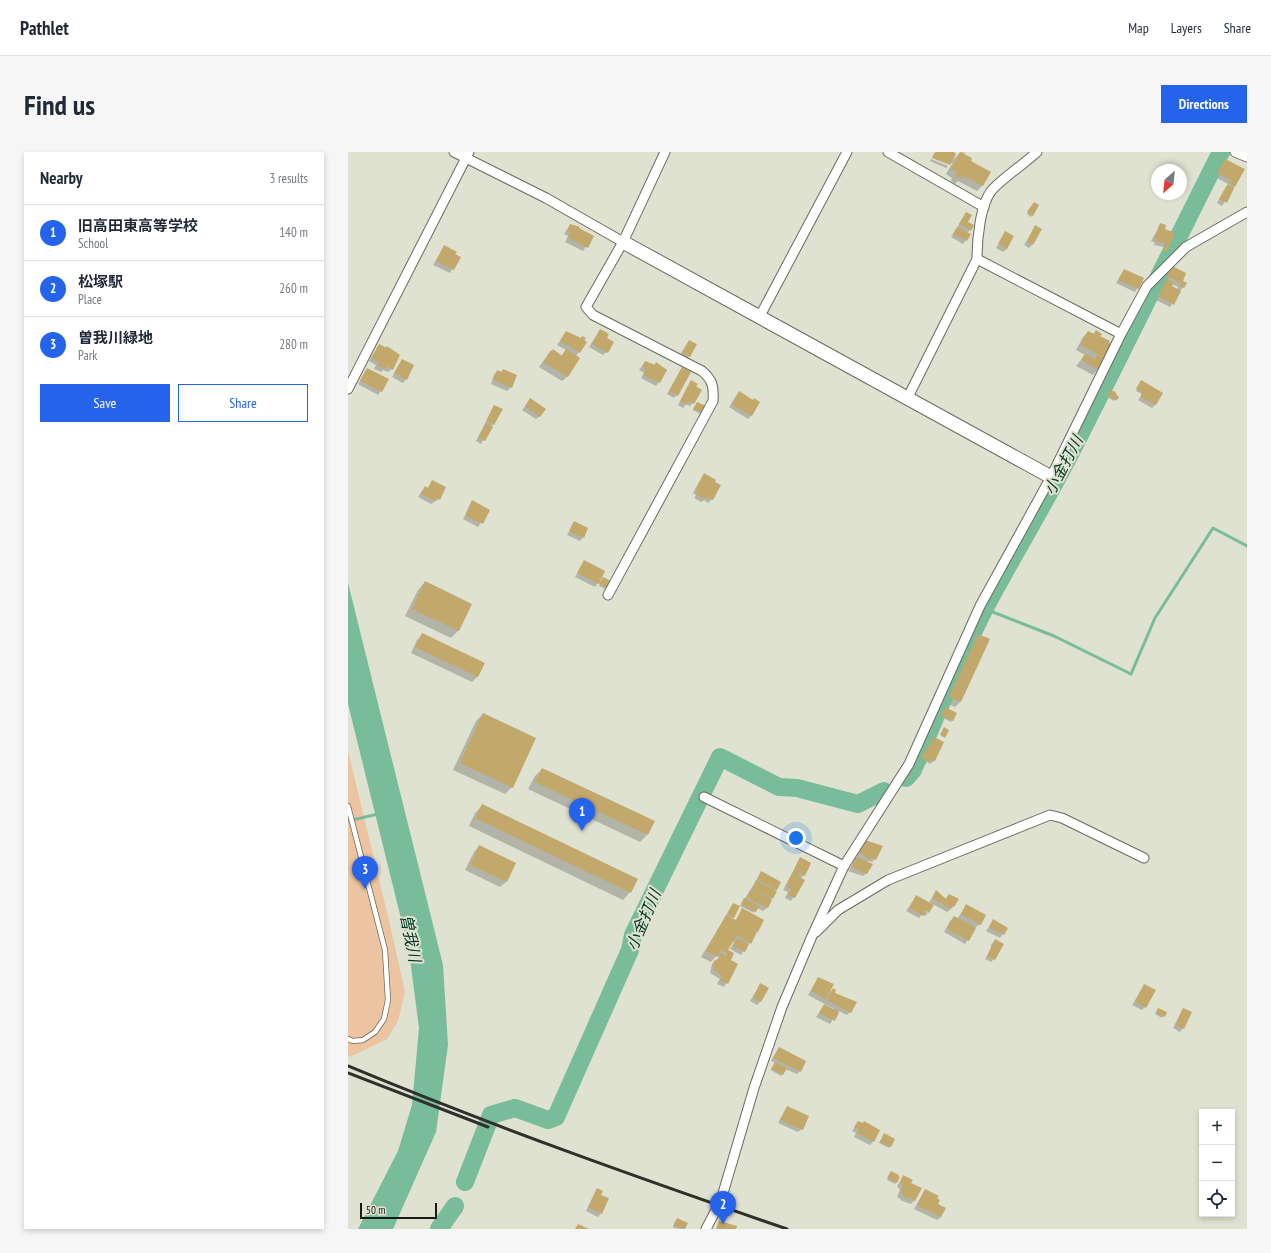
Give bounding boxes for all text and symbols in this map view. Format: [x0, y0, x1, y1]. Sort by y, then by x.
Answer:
text: Pathlet [20, 16, 69, 40]
text: Map [1128, 19, 1149, 37]
text: Layers [1171, 19, 1202, 37]
text: Share [1224, 19, 1251, 37]
button: Directions [1161, 85, 1247, 123]
text: Find us [24, 86, 95, 123]
north arrow [1151, 164, 1187, 200]
text: Nearby [40, 167, 83, 189]
text: 3 results [269, 170, 308, 187]
text: 旧高田東高等学校 [78, 216, 198, 235]
text: 1 [50, 224, 56, 241]
text: 140 m [279, 224, 308, 241]
text: School [78, 235, 108, 252]
text: 松塚駅 [78, 272, 123, 291]
text: 2 [50, 280, 56, 297]
text: 260 m [279, 280, 308, 297]
text: Place [78, 291, 102, 308]
text: 曽我川緑地 [78, 328, 153, 347]
text: 3 [50, 336, 56, 353]
text: 280 m [279, 336, 308, 353]
text: Park [78, 347, 97, 364]
button: Save [40, 384, 170, 422]
button: Share [178, 384, 308, 422]
water label: 小金打川 [1039, 430, 1088, 498]
pin: 1 [569, 798, 595, 831]
your location [786, 828, 806, 848]
pin: 3 [352, 856, 378, 889]
water label: 小金打川 [621, 885, 665, 953]
water label: 曽我川 [397, 913, 426, 965]
map controls [1199, 1109, 1235, 1217]
button: + [1199, 1109, 1235, 1145]
button: − [1199, 1145, 1235, 1181]
button: locate [1199, 1181, 1235, 1217]
pin: 2 [710, 1191, 736, 1224]
scale bar [360, 1201, 437, 1220]
text: 50 m [366, 1203, 385, 1217]

